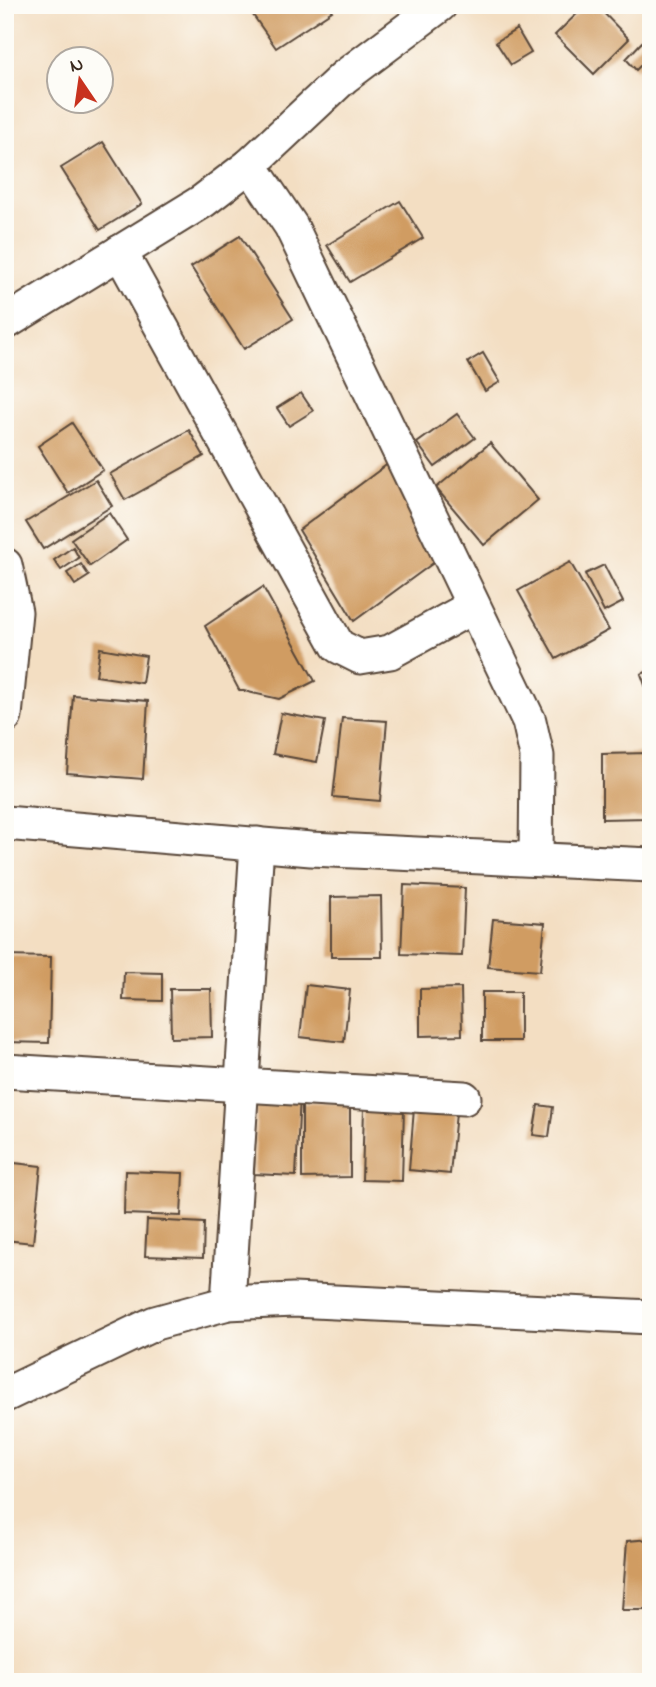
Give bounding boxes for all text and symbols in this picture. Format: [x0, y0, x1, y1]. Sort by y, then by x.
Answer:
north arrow [46, 46, 116, 116]
text: N [67, 51, 86, 80]

